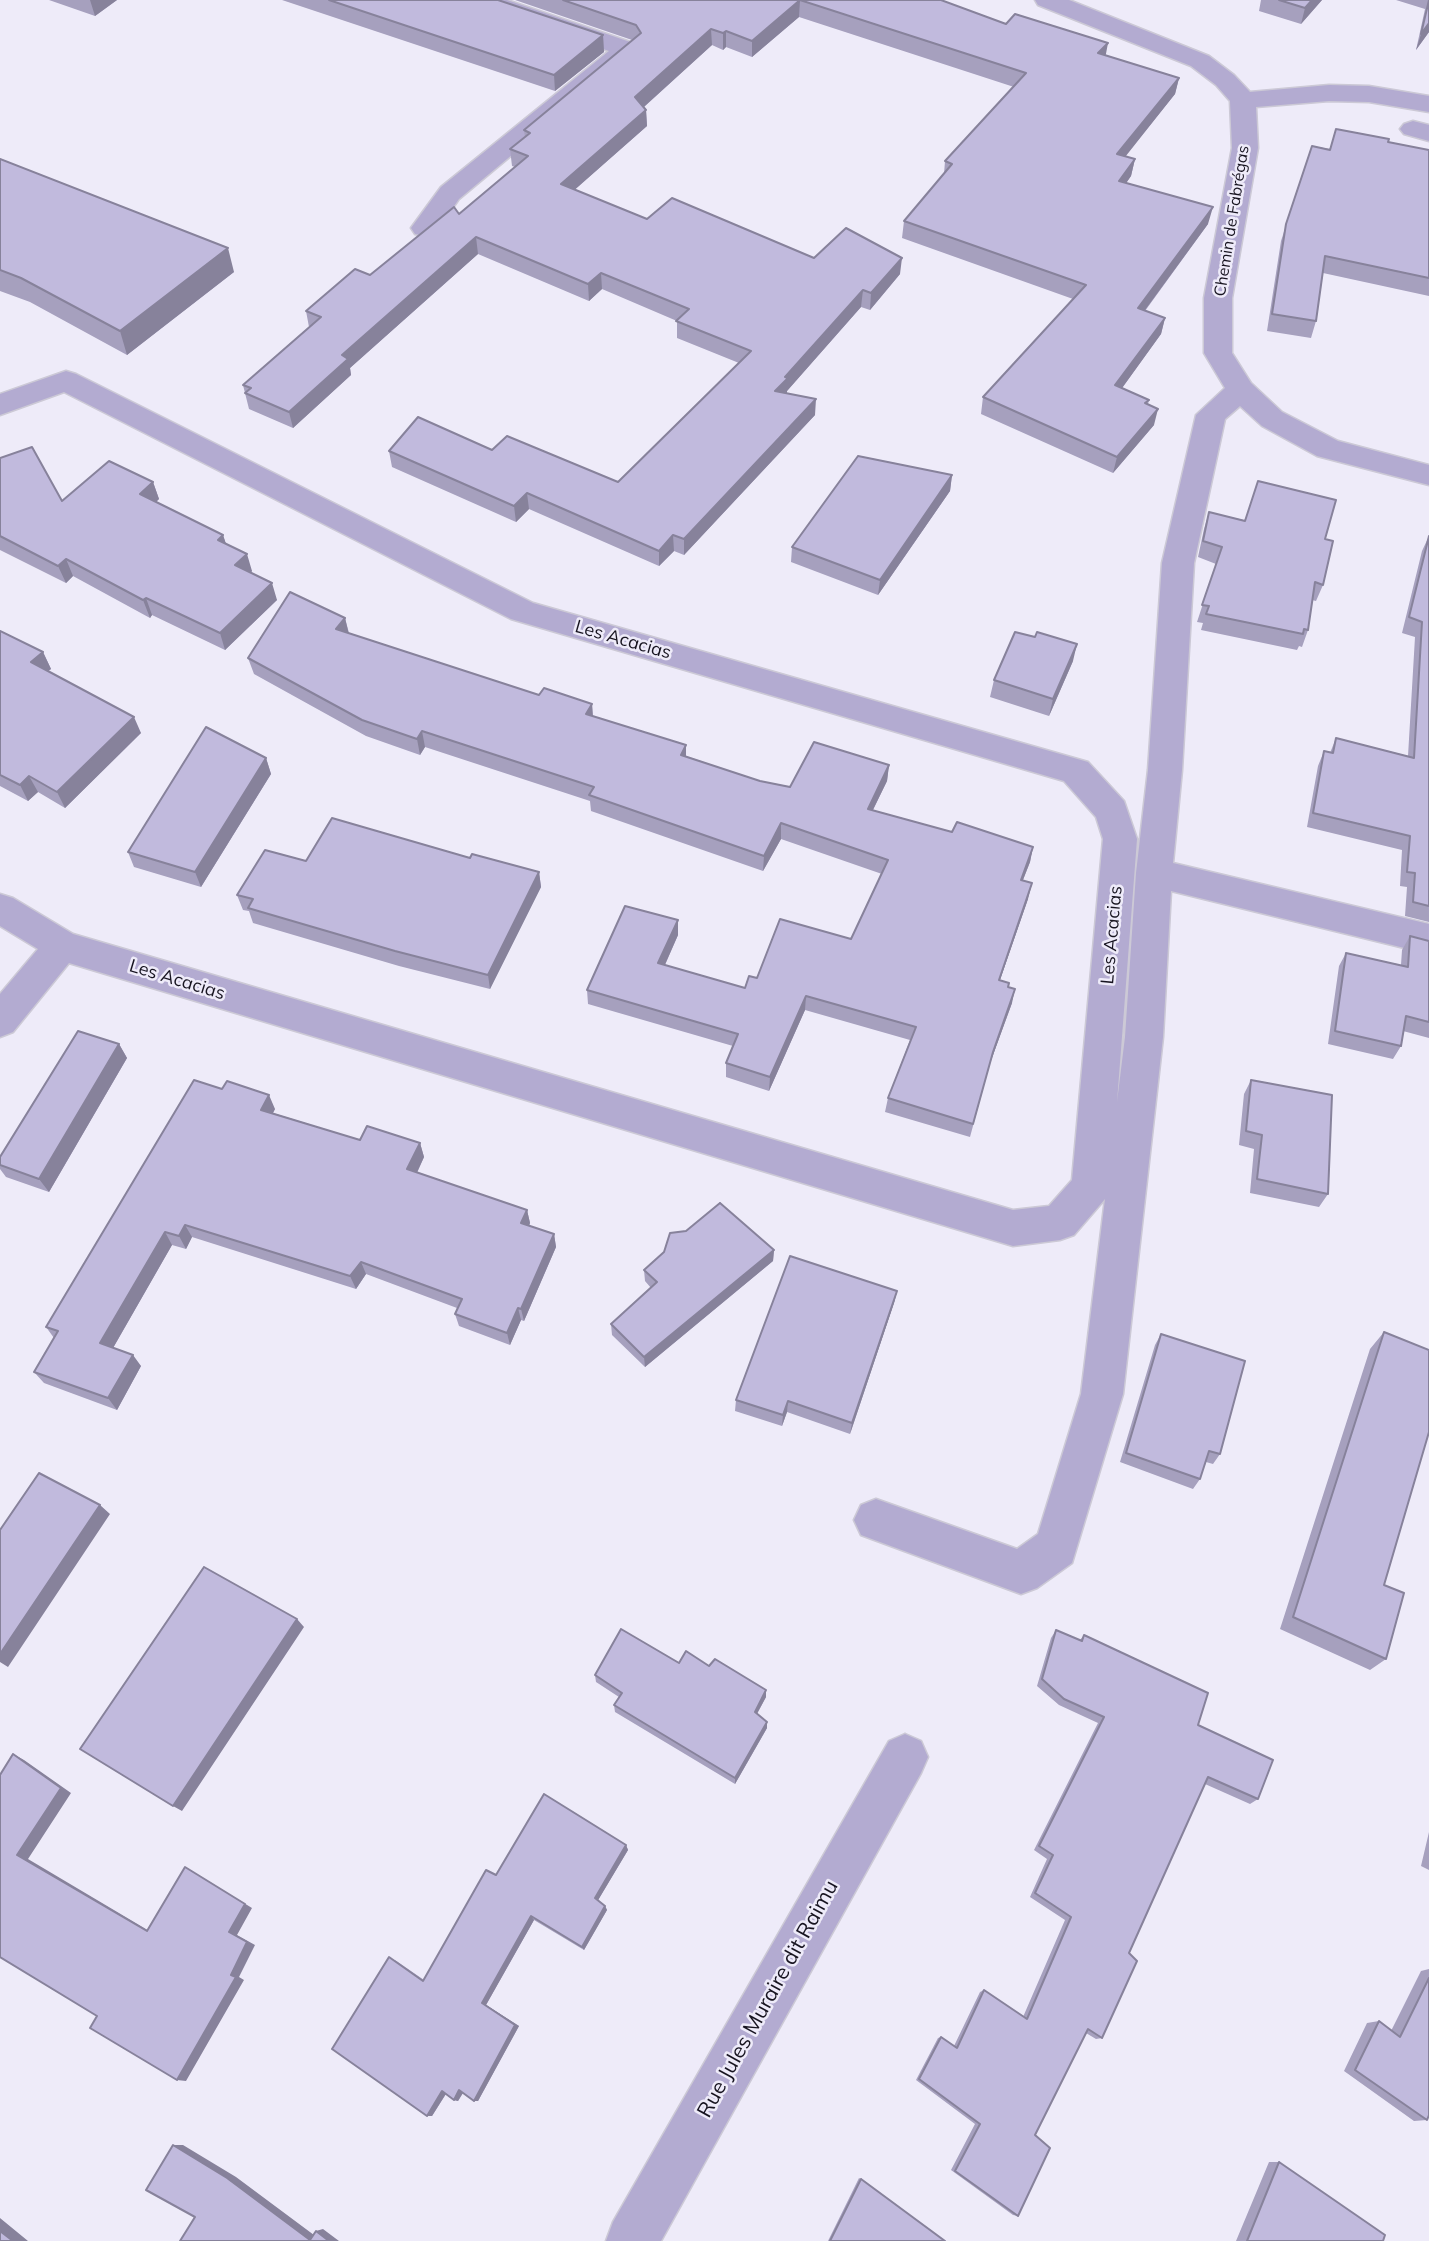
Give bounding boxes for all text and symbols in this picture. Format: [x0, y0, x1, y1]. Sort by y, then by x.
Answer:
street label: Chemin de Fabrégas [1211, 144, 1253, 298]
street label: Les Acacias [573, 616, 673, 664]
street label: Les Acacias [1097, 885, 1127, 985]
street label: Les Acacias [127, 955, 227, 1005]
street label: Rue Jules Muraire dit Raimu [692, 1876, 844, 2122]

